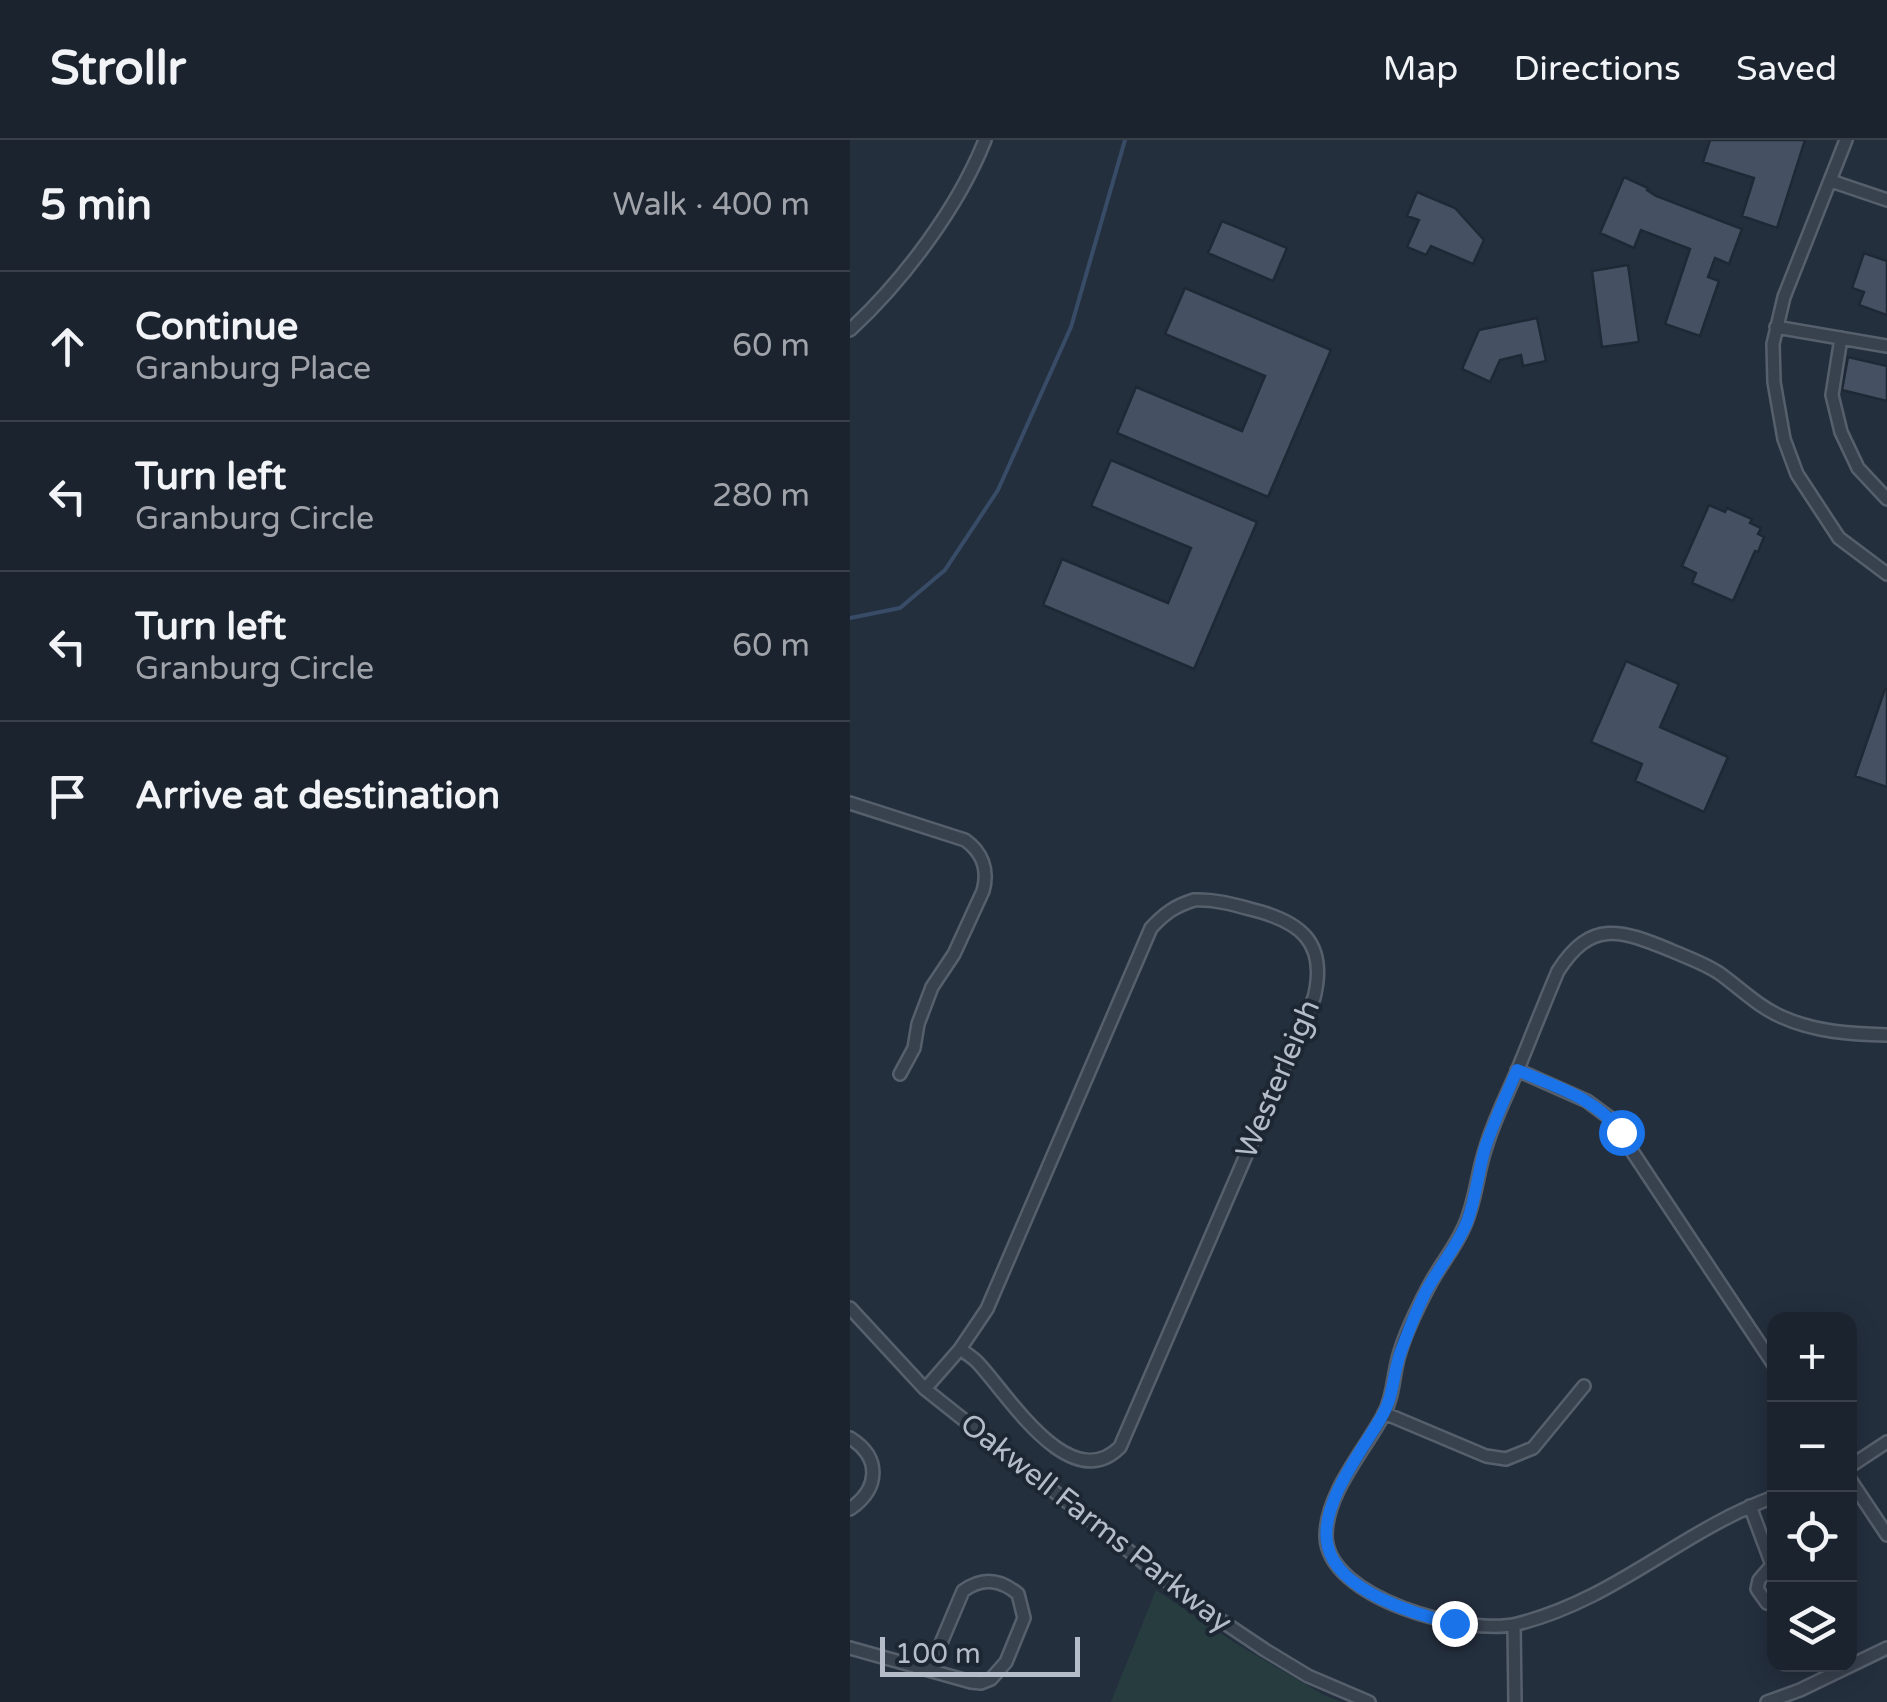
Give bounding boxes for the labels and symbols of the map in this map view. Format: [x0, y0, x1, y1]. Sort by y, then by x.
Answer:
street label: Westerleigh [1228, 994, 1328, 1164]
route start [1599, 1110, 1645, 1156]
street label: Oakwell Farms Parkway [953, 1405, 1239, 1641]
route end [1432, 1601, 1478, 1647]
scale bar [880, 1632, 1080, 1676]

